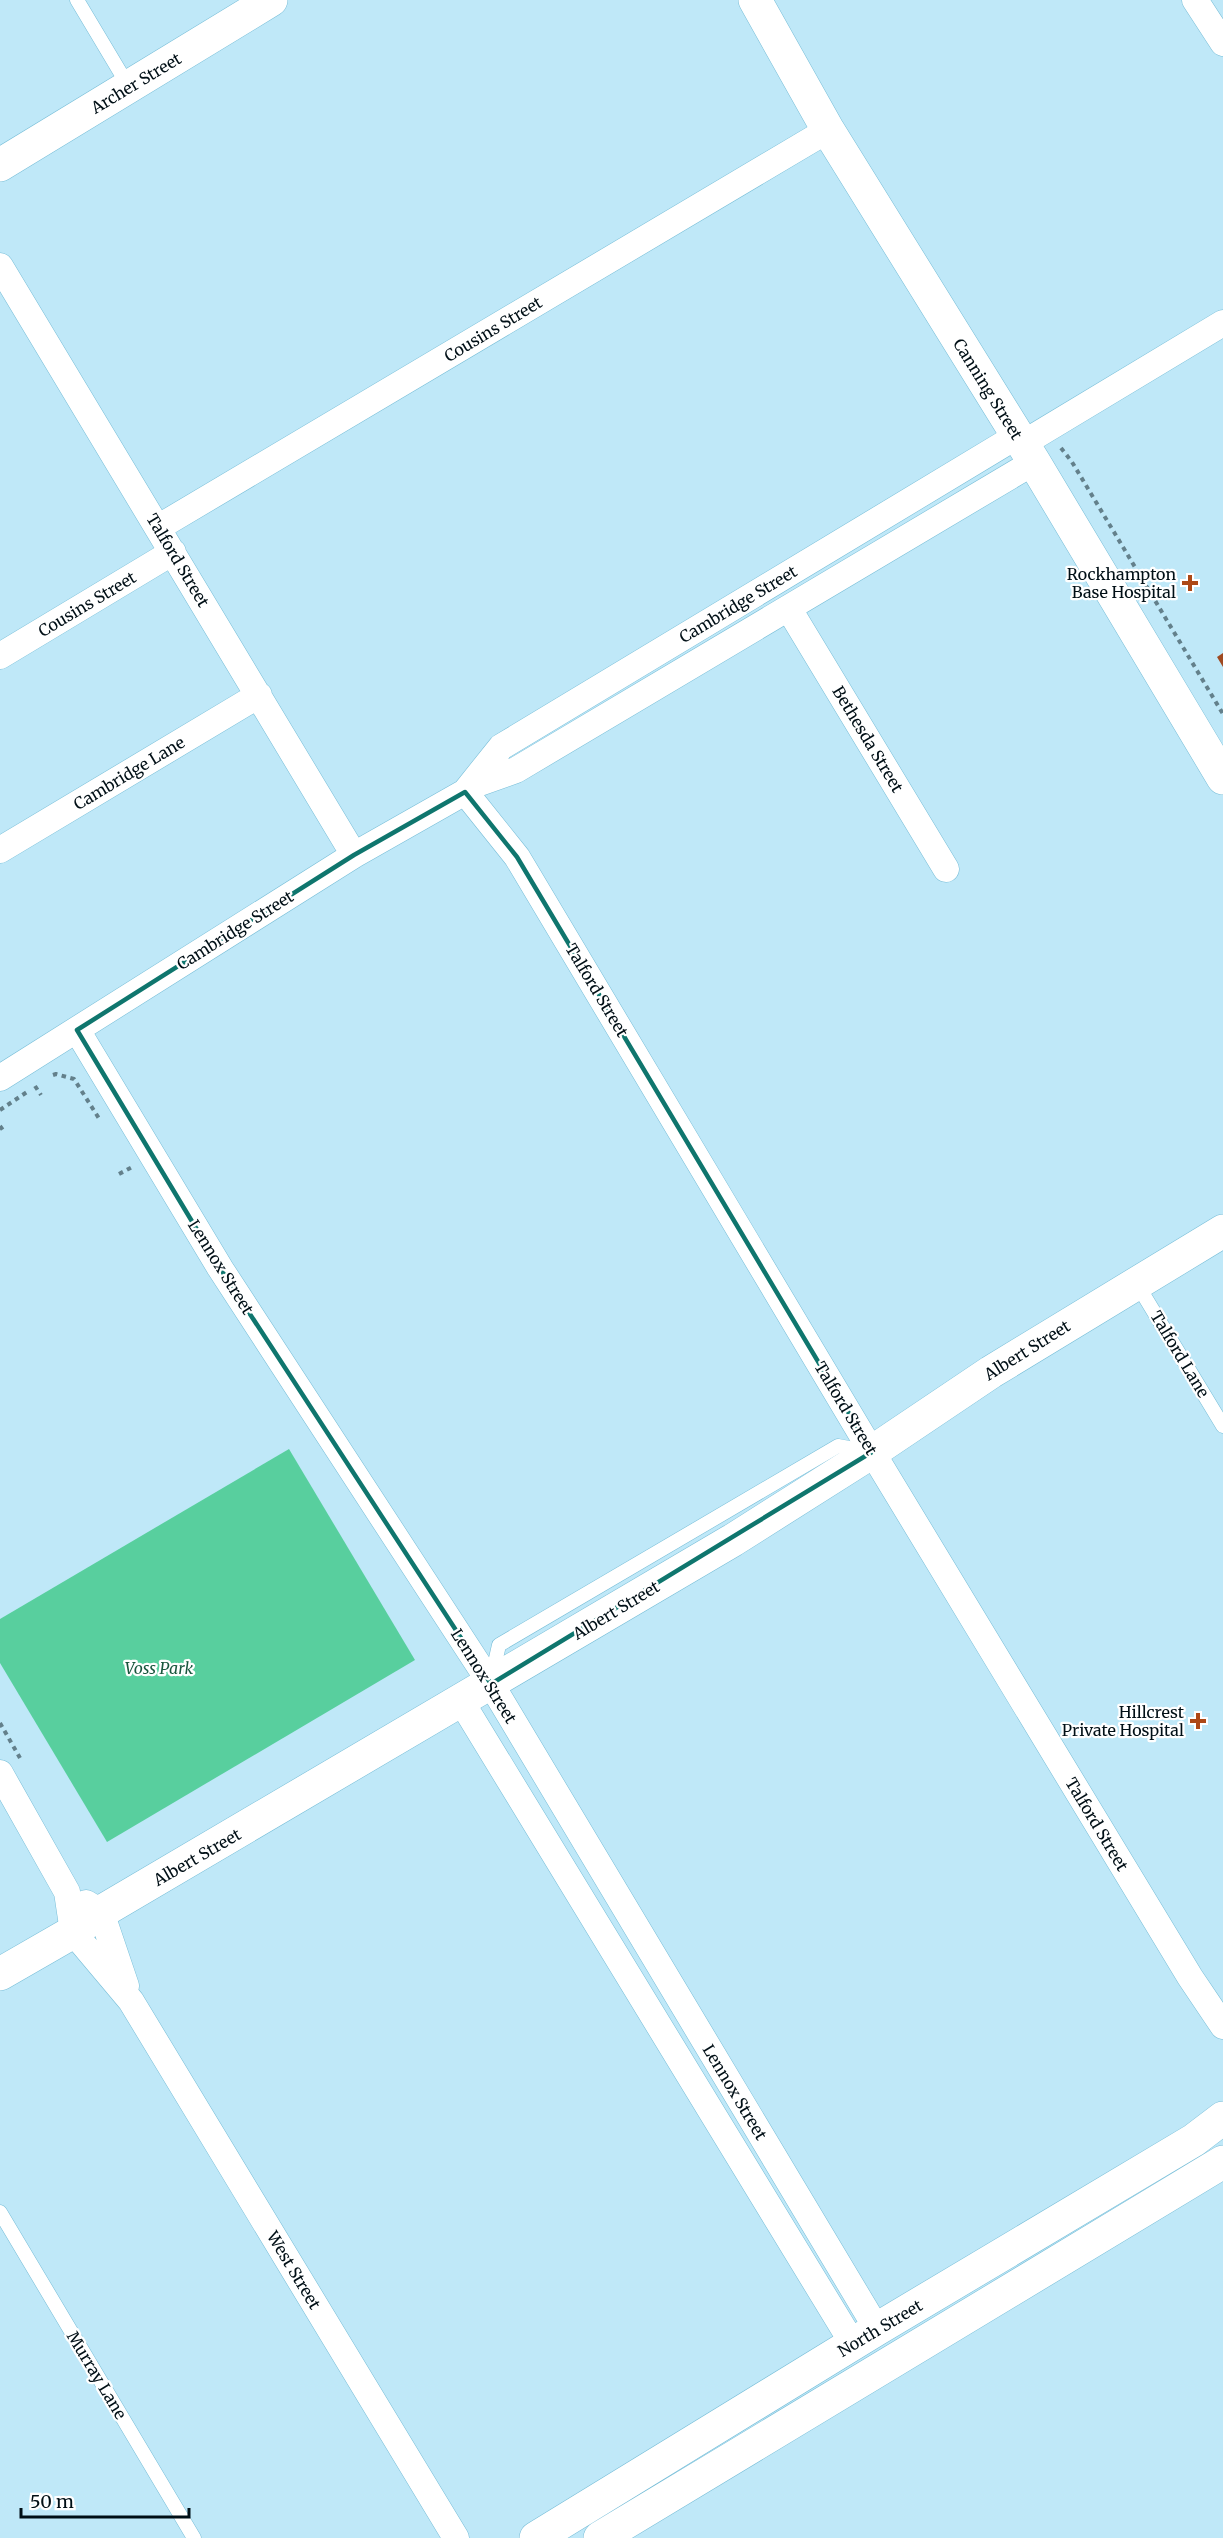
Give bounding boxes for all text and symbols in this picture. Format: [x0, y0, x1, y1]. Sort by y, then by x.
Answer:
street label: Archer Street [86, 48, 185, 118]
street label: Cousins Street [441, 292, 546, 366]
street label: Canning Street [949, 335, 1027, 444]
street label: Talford Street [142, 510, 214, 611]
street label: Cambridge Street [676, 561, 801, 647]
place label: Rockhampton Base Hospital [1067, 564, 1176, 602]
street label: Cousins Street [35, 567, 140, 641]
marker: Rockhampton Base Hospital [1181, 574, 1199, 592]
street label: Bethesda Street [828, 682, 908, 796]
street label: Cambridge Lane [70, 732, 188, 814]
street label: Cambridge Street [173, 886, 298, 974]
street label: Talford Street [561, 940, 633, 1041]
street label: Lennox Street [184, 1216, 258, 1319]
street label: Talford Lane [1146, 1307, 1214, 1401]
street label: Albert Street [979, 1315, 1074, 1385]
street label: Talford Street [810, 1358, 882, 1459]
street label: Albert Street [568, 1576, 664, 1644]
street label: Lennox Street [447, 1625, 521, 1728]
park label: Voss Park [125, 1658, 193, 1678]
place label: Hillcrest Private Hospital [1062, 1702, 1185, 1740]
marker: Hillcrest Private Hospital [1189, 1712, 1207, 1730]
street label: Talford Street [1061, 1774, 1133, 1875]
street label: Albert Street [149, 1824, 245, 1891]
street label: Lennox Street [699, 2041, 772, 2144]
street label: West Street [262, 2227, 325, 2313]
street label: North Street [834, 2295, 927, 2361]
street label: Murray Lane [63, 2327, 131, 2423]
scale bar [21, 2481, 189, 2519]
text: 50 m [30, 2490, 74, 2513]

